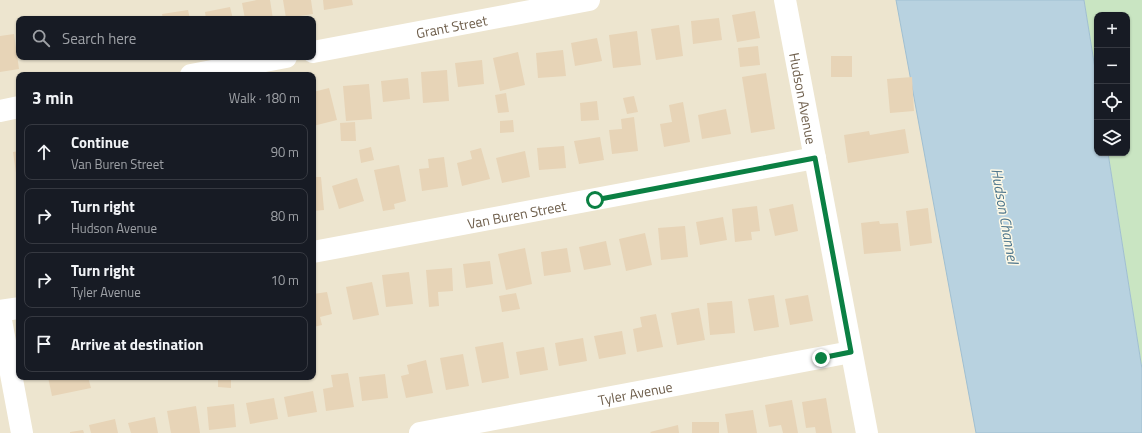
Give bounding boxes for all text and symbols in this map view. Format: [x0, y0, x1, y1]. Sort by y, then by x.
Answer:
street label: Grant Street [414, 9, 489, 43]
map controls [1094, 12, 1130, 156]
button: + [1094, 12, 1130, 48]
search box [16, 16, 316, 60]
icon: search [30, 27, 52, 49]
text: Search here [62, 27, 136, 50]
button: − [1094, 48, 1130, 84]
street label: Hudson Avenue [785, 51, 823, 146]
button: locate [1094, 84, 1130, 120]
text: 3 min [32, 85, 73, 111]
text: Walk · 180 m [229, 88, 300, 108]
button: layers [1094, 120, 1130, 156]
text: Continue [71, 131, 129, 154]
icon: ahead [33, 141, 55, 163]
text: 90 m [271, 142, 299, 162]
text: Van Buren Street [71, 154, 164, 174]
water label: Hudson Channel [985, 166, 1025, 267]
route start [586, 191, 604, 209]
street label: Van Buren Street [465, 194, 568, 233]
text: Turn right [71, 195, 135, 218]
icon: right [33, 205, 55, 227]
text: 80 m [271, 206, 299, 226]
text: Hudson Avenue [71, 218, 157, 238]
text: Turn right [71, 259, 135, 282]
icon: right [33, 269, 55, 291]
text: 10 m [271, 270, 299, 290]
text: Tyler Avenue [71, 282, 141, 302]
icon: arrive [33, 333, 55, 355]
text: Arrive at destination [71, 333, 204, 356]
route end [812, 349, 830, 367]
street label: Tyler Avenue [596, 375, 674, 410]

